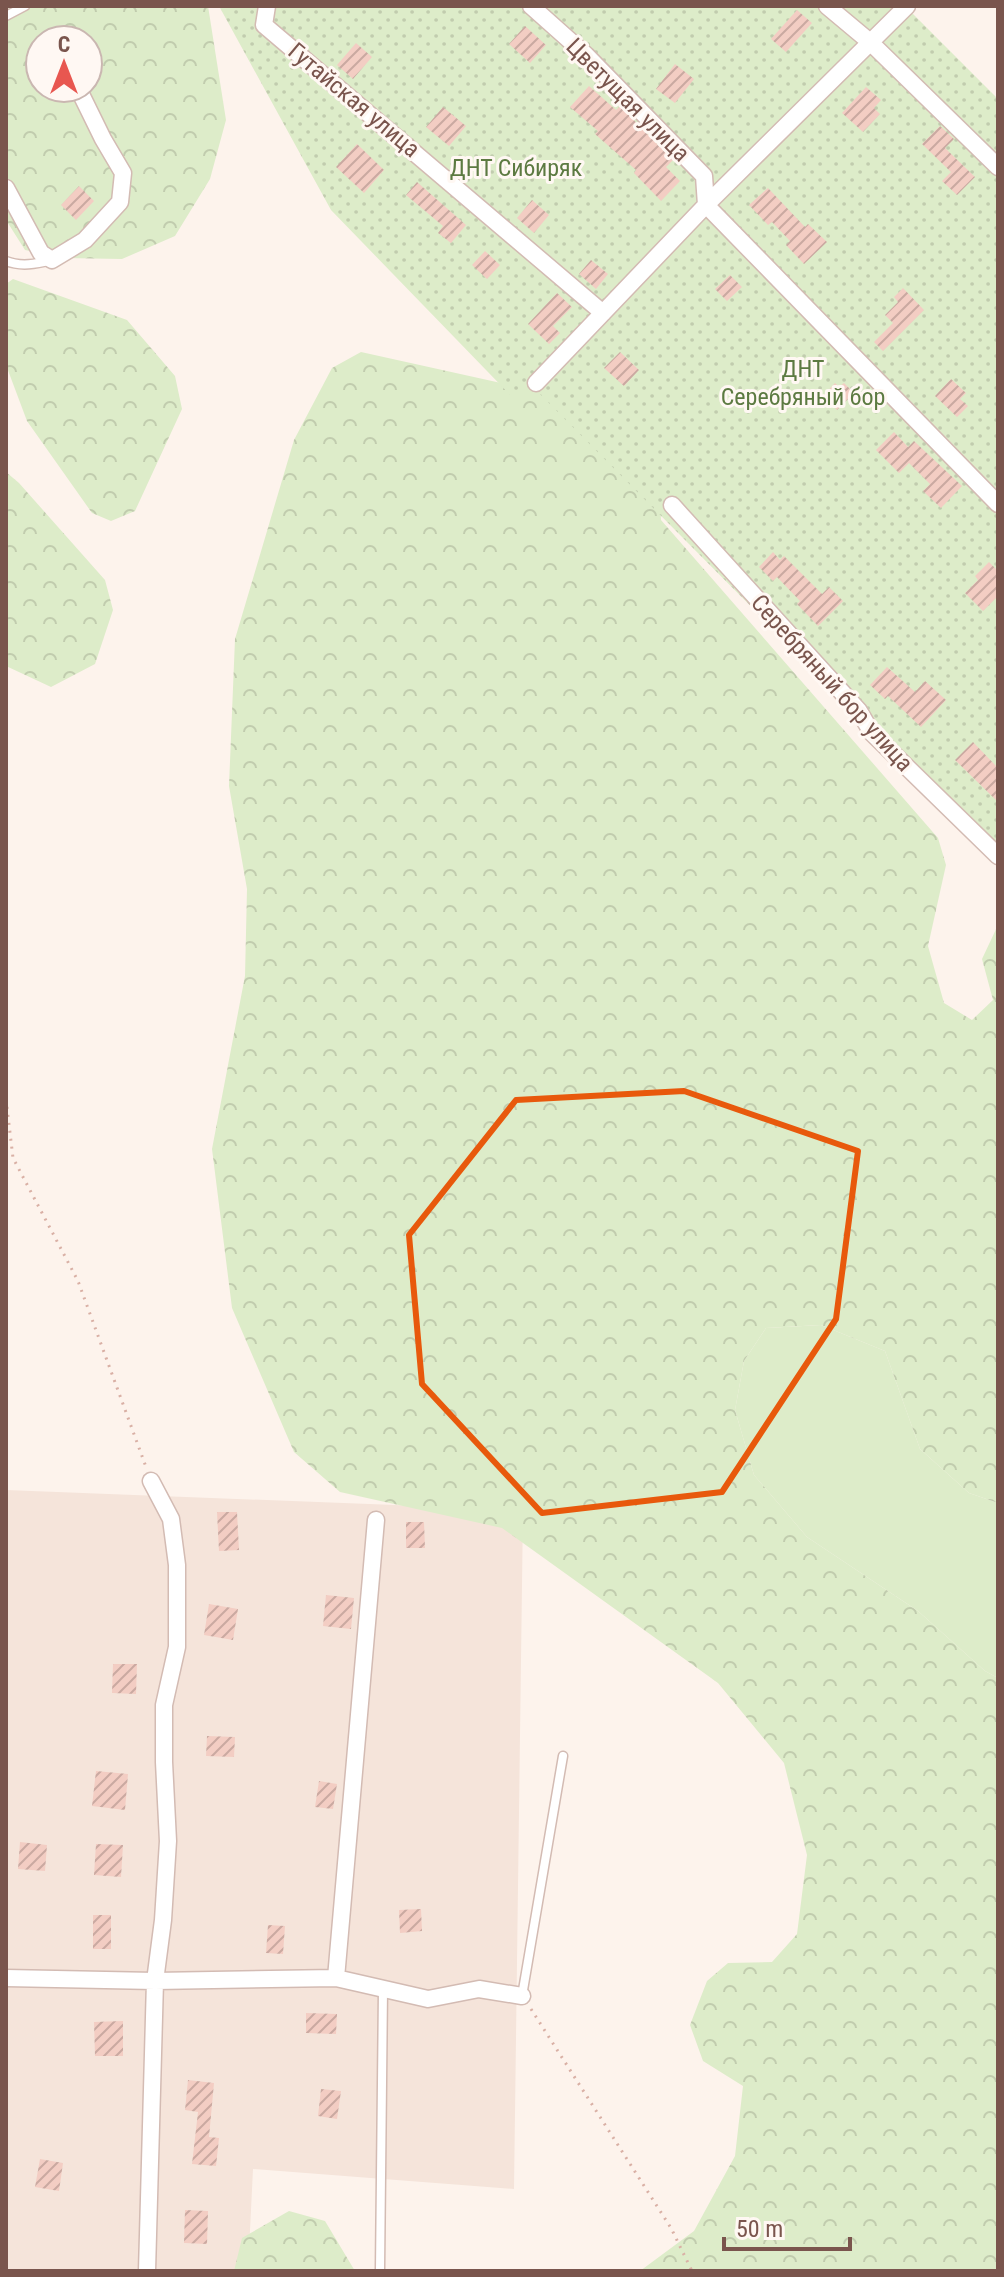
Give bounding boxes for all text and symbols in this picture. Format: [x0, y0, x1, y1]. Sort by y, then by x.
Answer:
north arrow [24, 24, 104, 104]
text: С [58, 32, 70, 57]
street label: Цветущая улица [561, 33, 695, 167]
street label: Гутайская улица [283, 37, 425, 163]
park label: ДНТ Сибиряк [450, 154, 583, 182]
park label: ДНТ Серебряный бор [721, 355, 885, 411]
street label: Серебряный бор улица [745, 589, 919, 777]
scale bar [724, 2201, 850, 2251]
text: 50 m [736, 2215, 783, 2243]

